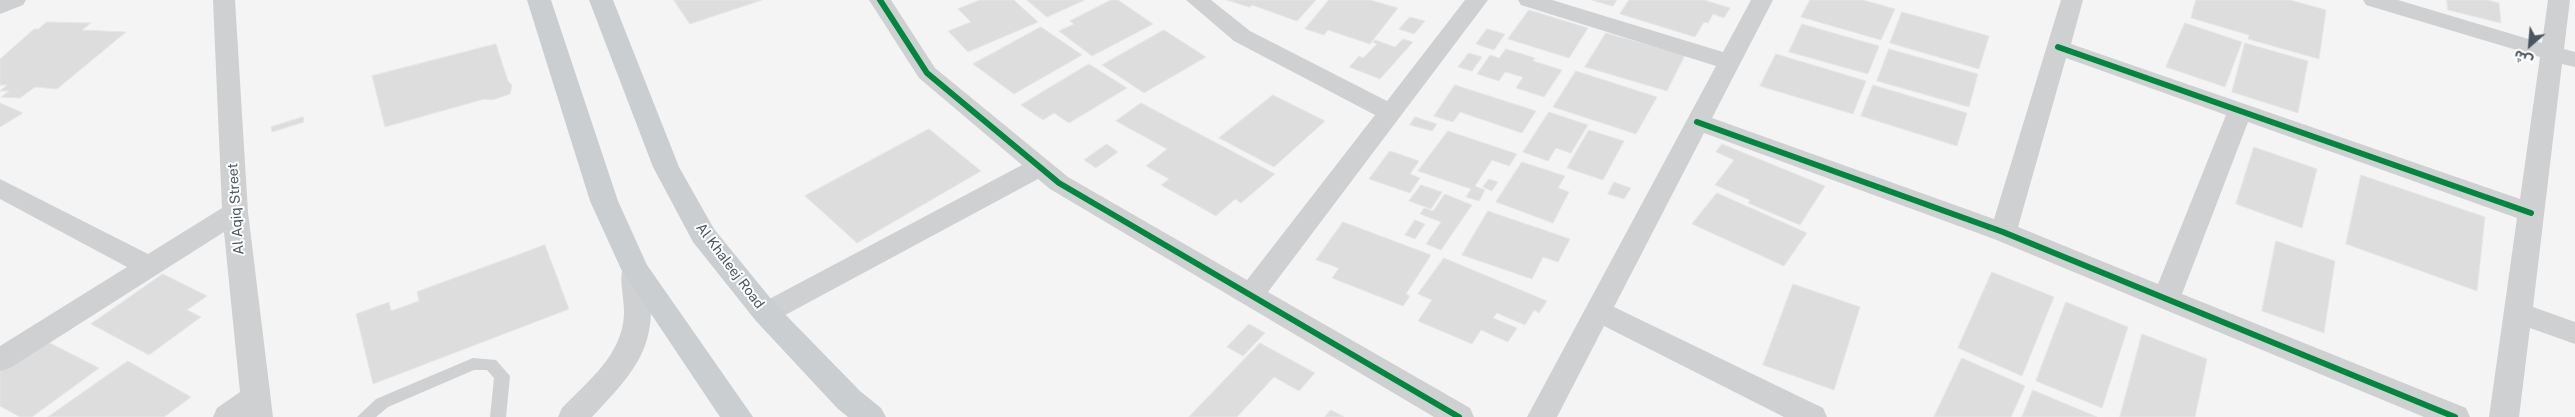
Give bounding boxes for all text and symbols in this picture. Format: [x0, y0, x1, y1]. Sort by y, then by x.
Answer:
north arrow [2505, 20, 2555, 70]
text: ش [2511, 47, 2535, 70]
street label: Al Aqiq Street [224, 163, 248, 255]
street label: Al Khaleej Road [692, 220, 768, 312]

